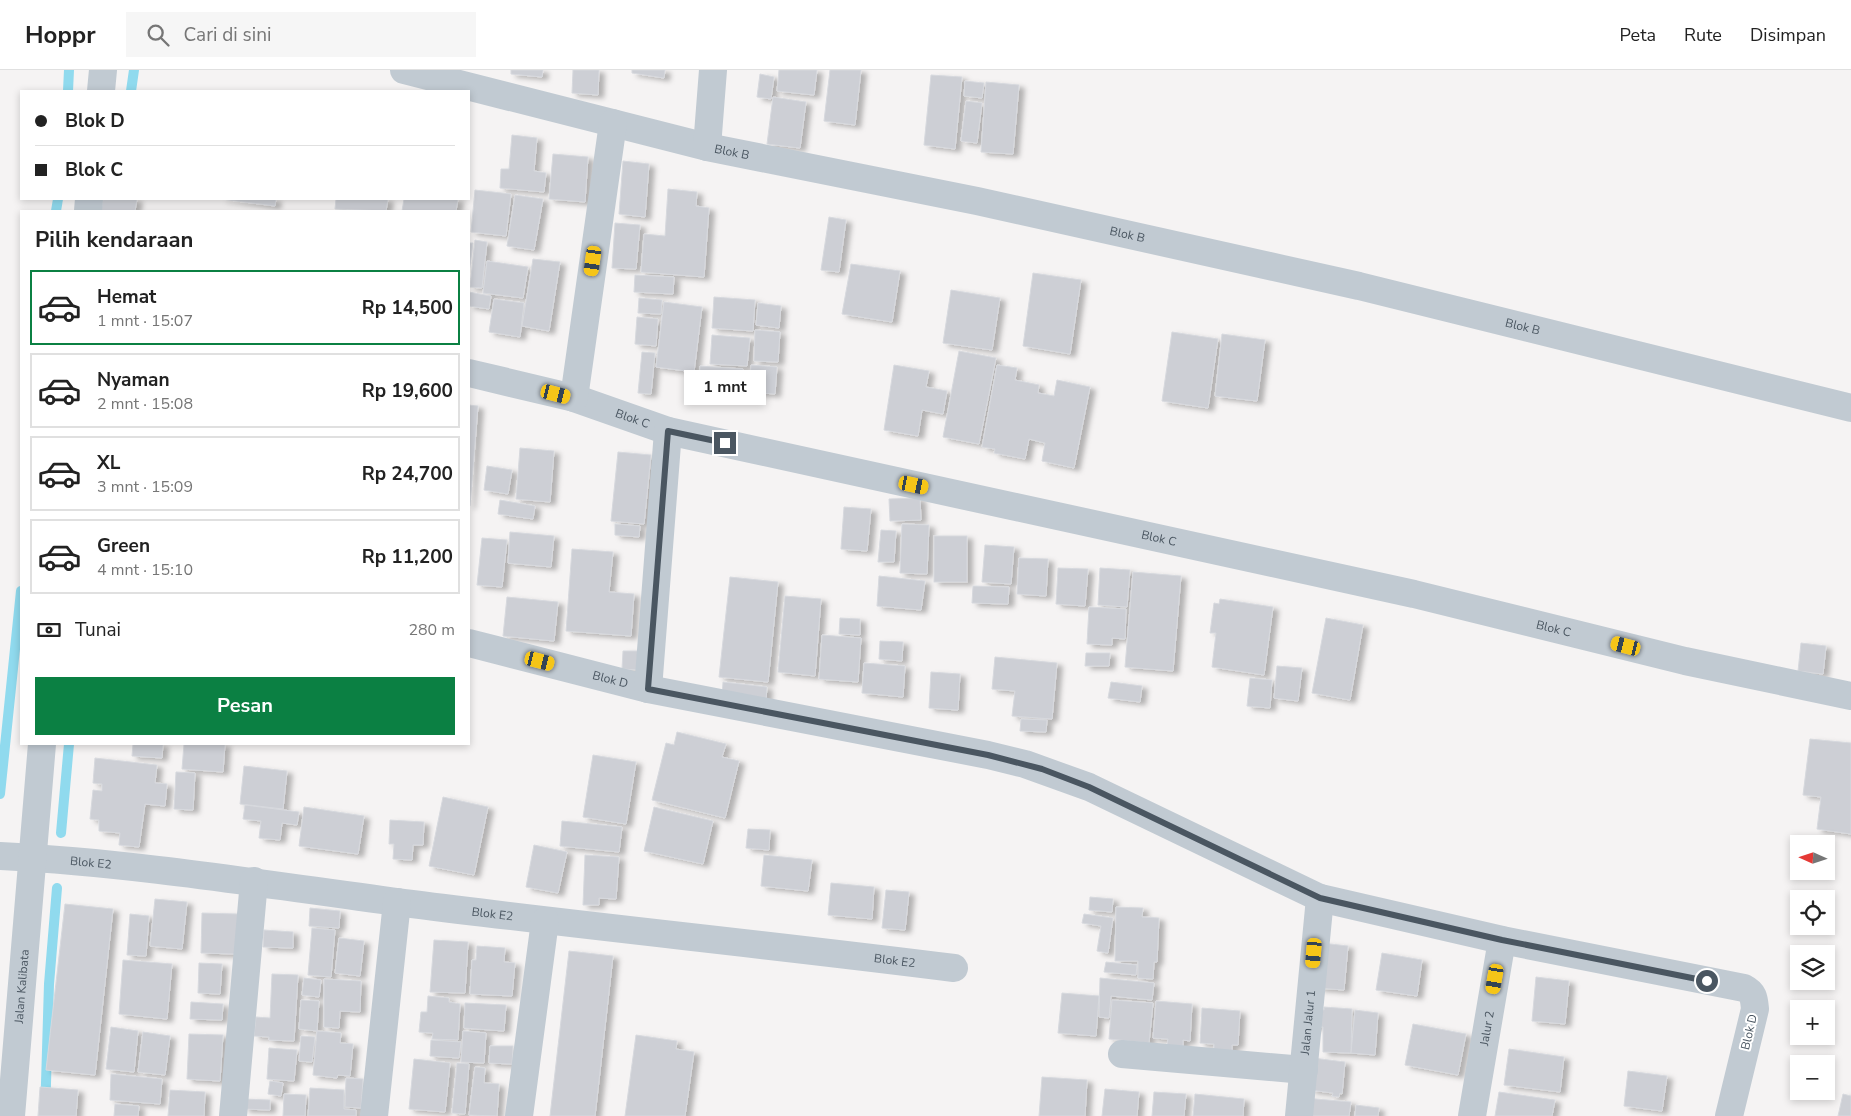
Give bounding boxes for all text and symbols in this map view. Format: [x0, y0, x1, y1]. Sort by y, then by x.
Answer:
search box [126, 12, 476, 57]
text: Hoppr [25, 19, 96, 51]
icon: search [144, 21, 172, 49]
text: Cari di sini [184, 22, 271, 48]
text: Peta [1620, 23, 1656, 47]
text: Rute [1684, 23, 1722, 47]
text: Disimpan [1750, 23, 1826, 47]
text: Blok D [65, 108, 125, 134]
street label: Blok B [713, 141, 751, 163]
text: Blok C [65, 157, 123, 183]
street label: Blok B [1108, 223, 1146, 246]
text: Pilih kendaraan [35, 225, 193, 255]
car [583, 245, 602, 277]
text: Hemat [97, 284, 156, 310]
icon: car [37, 285, 82, 330]
text: Rp 14,500 [362, 295, 453, 321]
text: 1 mnt · 15:07 [97, 310, 193, 332]
street label: Blok B [1504, 315, 1542, 339]
text: Nyaman [97, 367, 170, 393]
icon: car [37, 368, 82, 413]
callout: 1 mnt [684, 370, 766, 406]
text: 1 mnt [703, 376, 747, 398]
text: Rp 19,600 [362, 378, 453, 404]
car [539, 383, 572, 405]
text: 2 mnt · 15:08 [97, 393, 193, 415]
street label: Blok C [613, 405, 652, 432]
route end [714, 432, 736, 454]
text: XL [97, 450, 120, 476]
icon: car [37, 451, 82, 496]
text: Rp 24,700 [362, 461, 453, 487]
car [897, 475, 930, 495]
text: 3 mnt · 15:09 [97, 476, 193, 498]
street label: Blok C [1140, 527, 1178, 550]
text: Green [97, 533, 150, 559]
icon: car [37, 534, 82, 579]
text: Rp 11,200 [362, 544, 453, 570]
text: 4 mnt · 15:10 [97, 559, 193, 581]
icon: cash [35, 616, 63, 644]
street label: Blok C [1534, 616, 1573, 641]
text: Tunai [75, 617, 121, 643]
text: 280 m [408, 619, 455, 641]
car [1609, 635, 1642, 657]
car [523, 650, 556, 672]
street label: Blok D [591, 667, 630, 692]
button: Pesan [35, 677, 455, 735]
north arrow [1790, 835, 1835, 880]
map controls [1790, 835, 1835, 1100]
street label: Blok E2 [69, 853, 112, 873]
button: locate [1790, 890, 1835, 935]
street label: Blok E2 [471, 904, 514, 924]
car [1305, 937, 1322, 969]
button: layers [1790, 945, 1835, 990]
street label: Jalan Kalibata [11, 949, 33, 1025]
street label: Blok E2 [873, 950, 916, 971]
car [1485, 963, 1504, 995]
route start [1696, 970, 1718, 992]
street label: Jalan Jalur 1 [1297, 989, 1319, 1057]
button: + [1790, 1000, 1835, 1045]
street label: Jalur 2 [1476, 1010, 1498, 1048]
street label: Blok D [1737, 1012, 1761, 1051]
button: − [1790, 1055, 1835, 1100]

